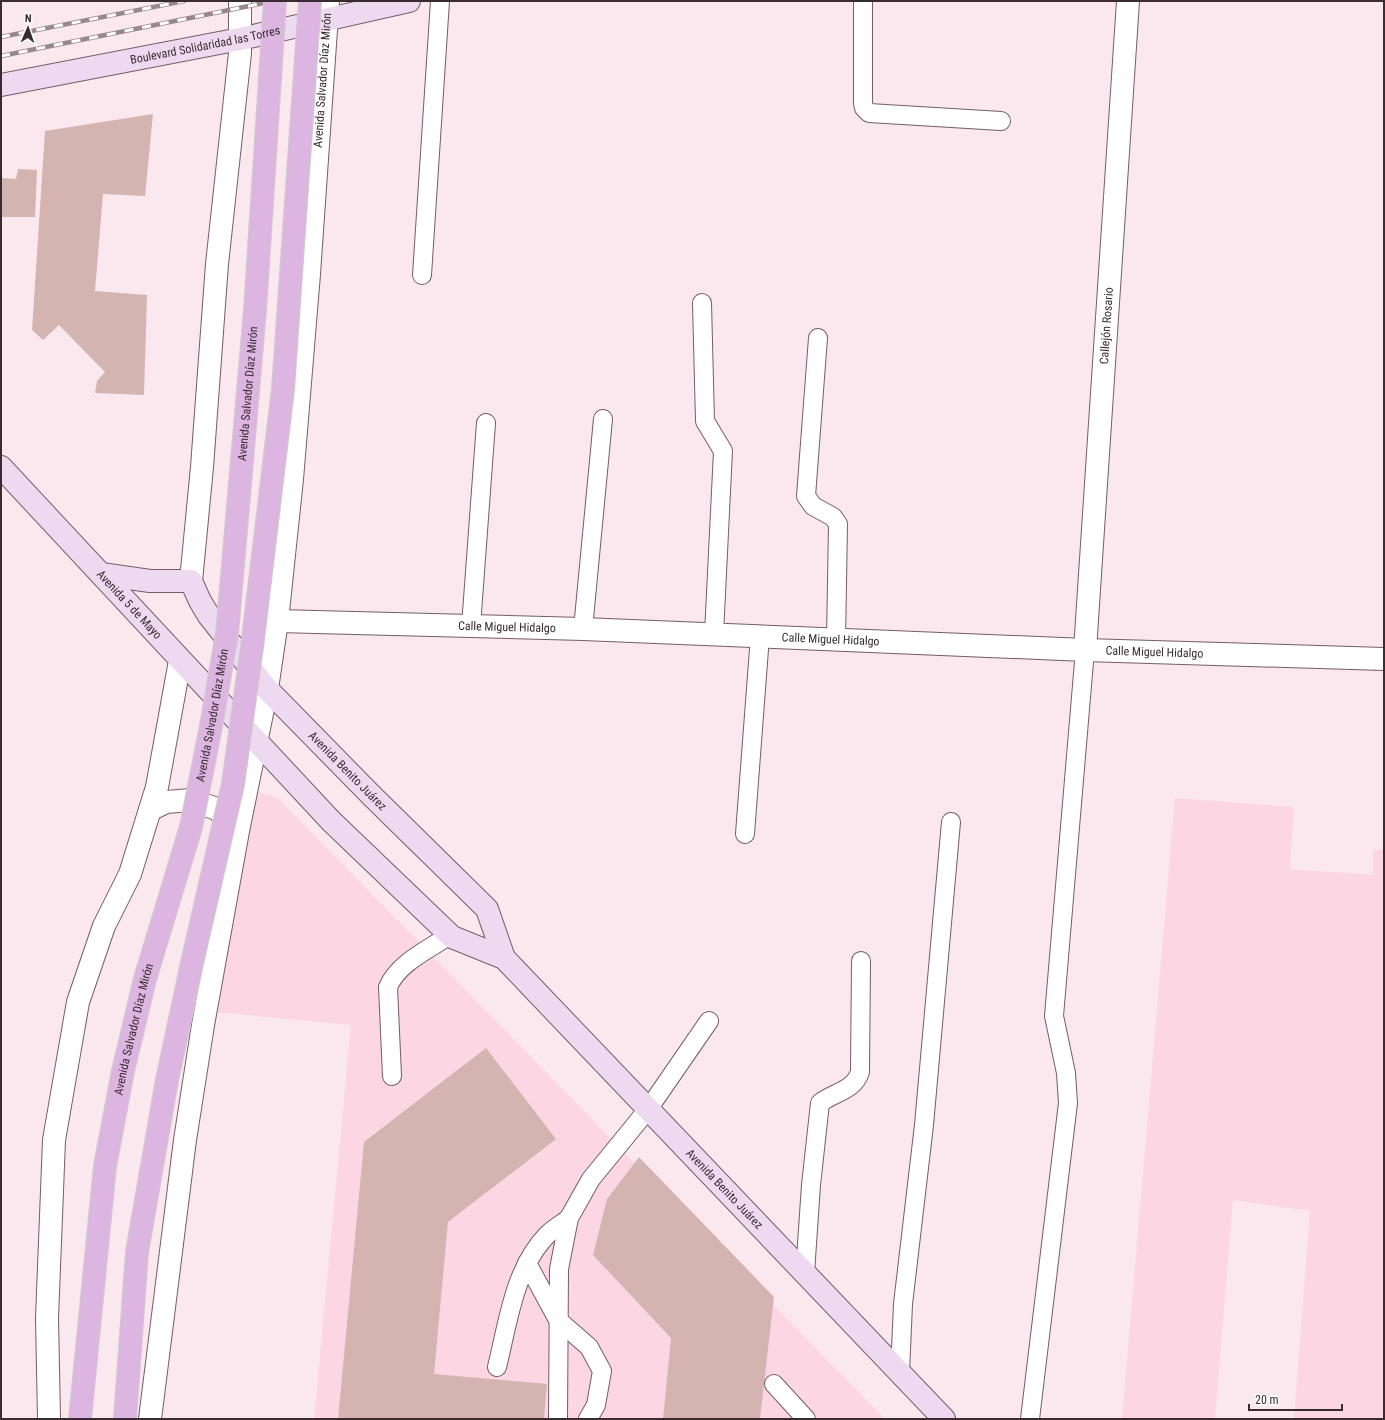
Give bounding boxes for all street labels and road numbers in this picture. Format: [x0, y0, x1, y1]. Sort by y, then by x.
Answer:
street label: Avenida Salvador Díaz Mirón [311, 12, 334, 148]
street label: Boulevard Solidaridad las Torres [129, 23, 281, 67]
street label: Callejón Rosario [1097, 287, 1116, 365]
street label: Avenida Salvador Díaz Mirón [235, 326, 261, 461]
street label: Avenida 5 de Mayo [94, 567, 165, 642]
street label: Calle Miguel Hidalgo [458, 619, 556, 635]
street label: Calle Miguel Hidalgo [781, 630, 880, 648]
street label: Calle Miguel Hidalgo [1105, 644, 1204, 661]
street label: Avenida Salvador Díaz Mirón [193, 648, 231, 783]
street label: Avenida Benito Juárez [306, 729, 389, 813]
street label: Avenida Salvador Díaz Mirón [112, 961, 156, 1096]
street label: Avenida Benito Juárez [683, 1146, 766, 1232]

